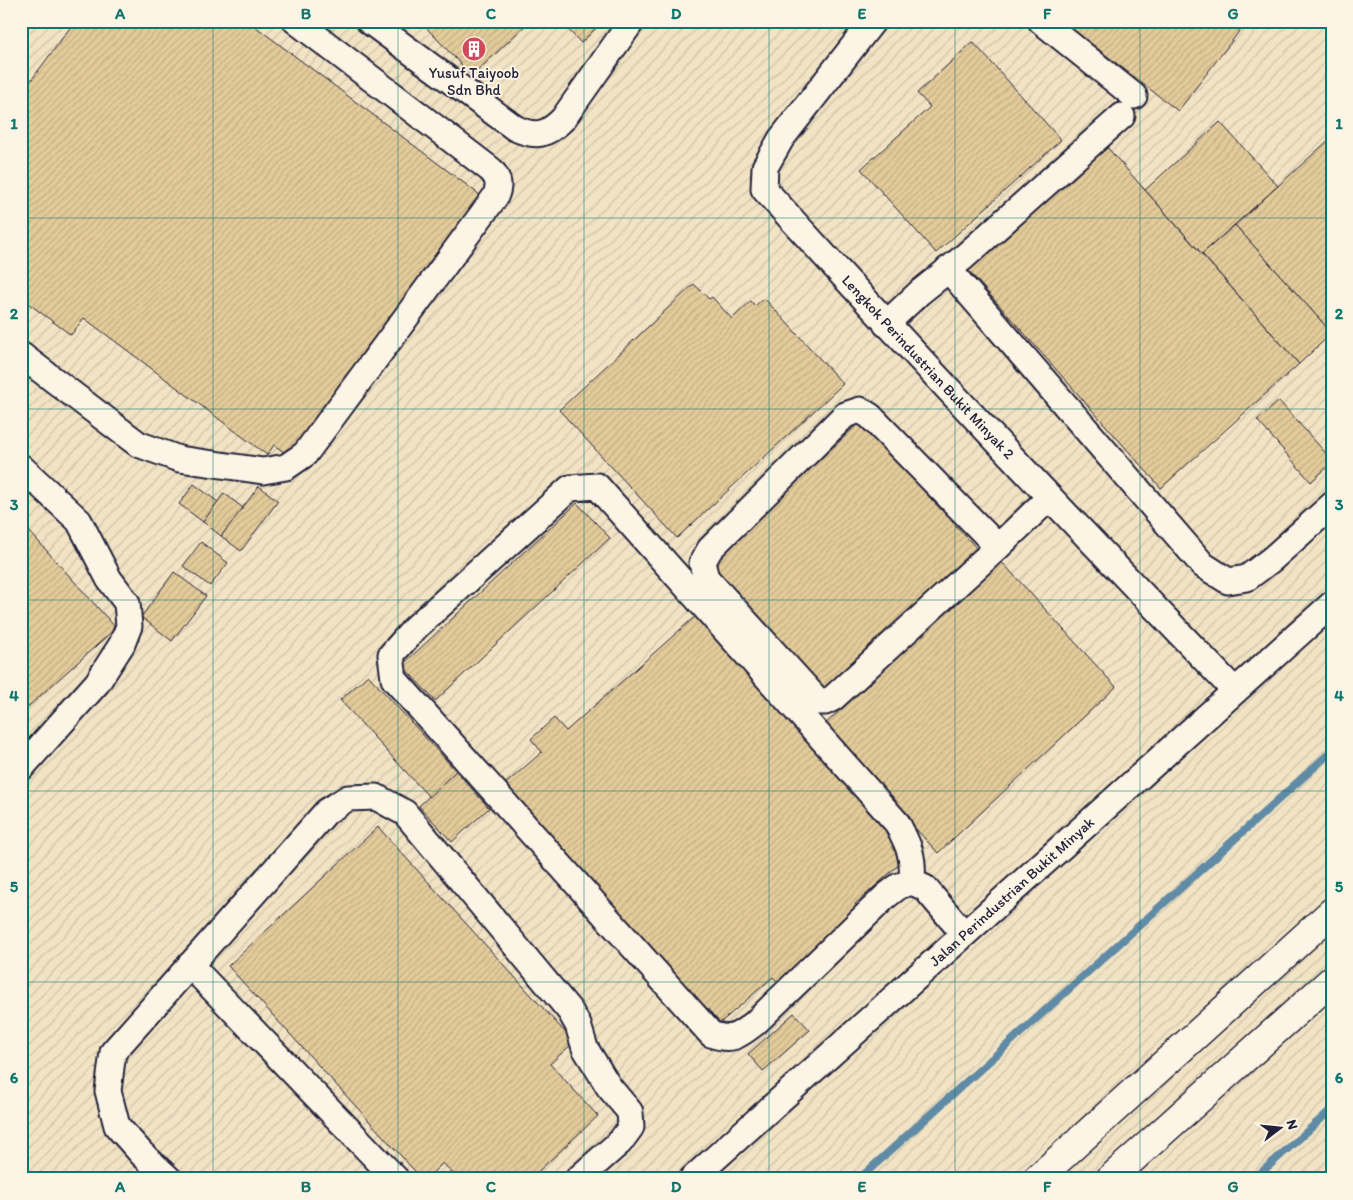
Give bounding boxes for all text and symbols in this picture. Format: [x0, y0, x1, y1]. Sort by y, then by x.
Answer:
text: A [114, 4, 126, 23]
text: B [301, 4, 312, 23]
text: C [486, 4, 497, 23]
text: D [671, 4, 682, 23]
text: E [858, 4, 867, 23]
text: F [1043, 4, 1052, 23]
text: G [1227, 4, 1239, 23]
building icon: Yusuf Taiyoob Sdn Bhd [461, 36, 487, 62]
place label: Yusuf Taiyoob Sdn Bhd [429, 64, 519, 99]
text: 1 [10, 114, 18, 133]
text: 1 [1335, 114, 1343, 133]
street label: Lengkok Perindustrian Bukit Minyak 2 [838, 271, 1018, 463]
text: 2 [10, 304, 19, 323]
text: 2 [1335, 304, 1344, 323]
text: 3 [10, 495, 19, 514]
text: 3 [1335, 495, 1344, 514]
text: 4 [9, 686, 19, 705]
text: 4 [1334, 686, 1344, 705]
street label: Jalan Perindustrian Bukit Minyak [926, 813, 1098, 970]
text: 5 [10, 877, 19, 896]
text: 5 [1335, 877, 1344, 896]
text: 6 [10, 1068, 19, 1087]
text: 6 [1335, 1068, 1344, 1087]
north arrow [1256, 1102, 1306, 1152]
text: N [1283, 1118, 1301, 1131]
text: A [114, 1177, 126, 1196]
text: B [301, 1177, 312, 1196]
text: C [486, 1177, 497, 1196]
text: D [671, 1177, 682, 1196]
text: E [858, 1177, 867, 1196]
text: F [1043, 1177, 1052, 1196]
text: G [1227, 1177, 1239, 1196]

